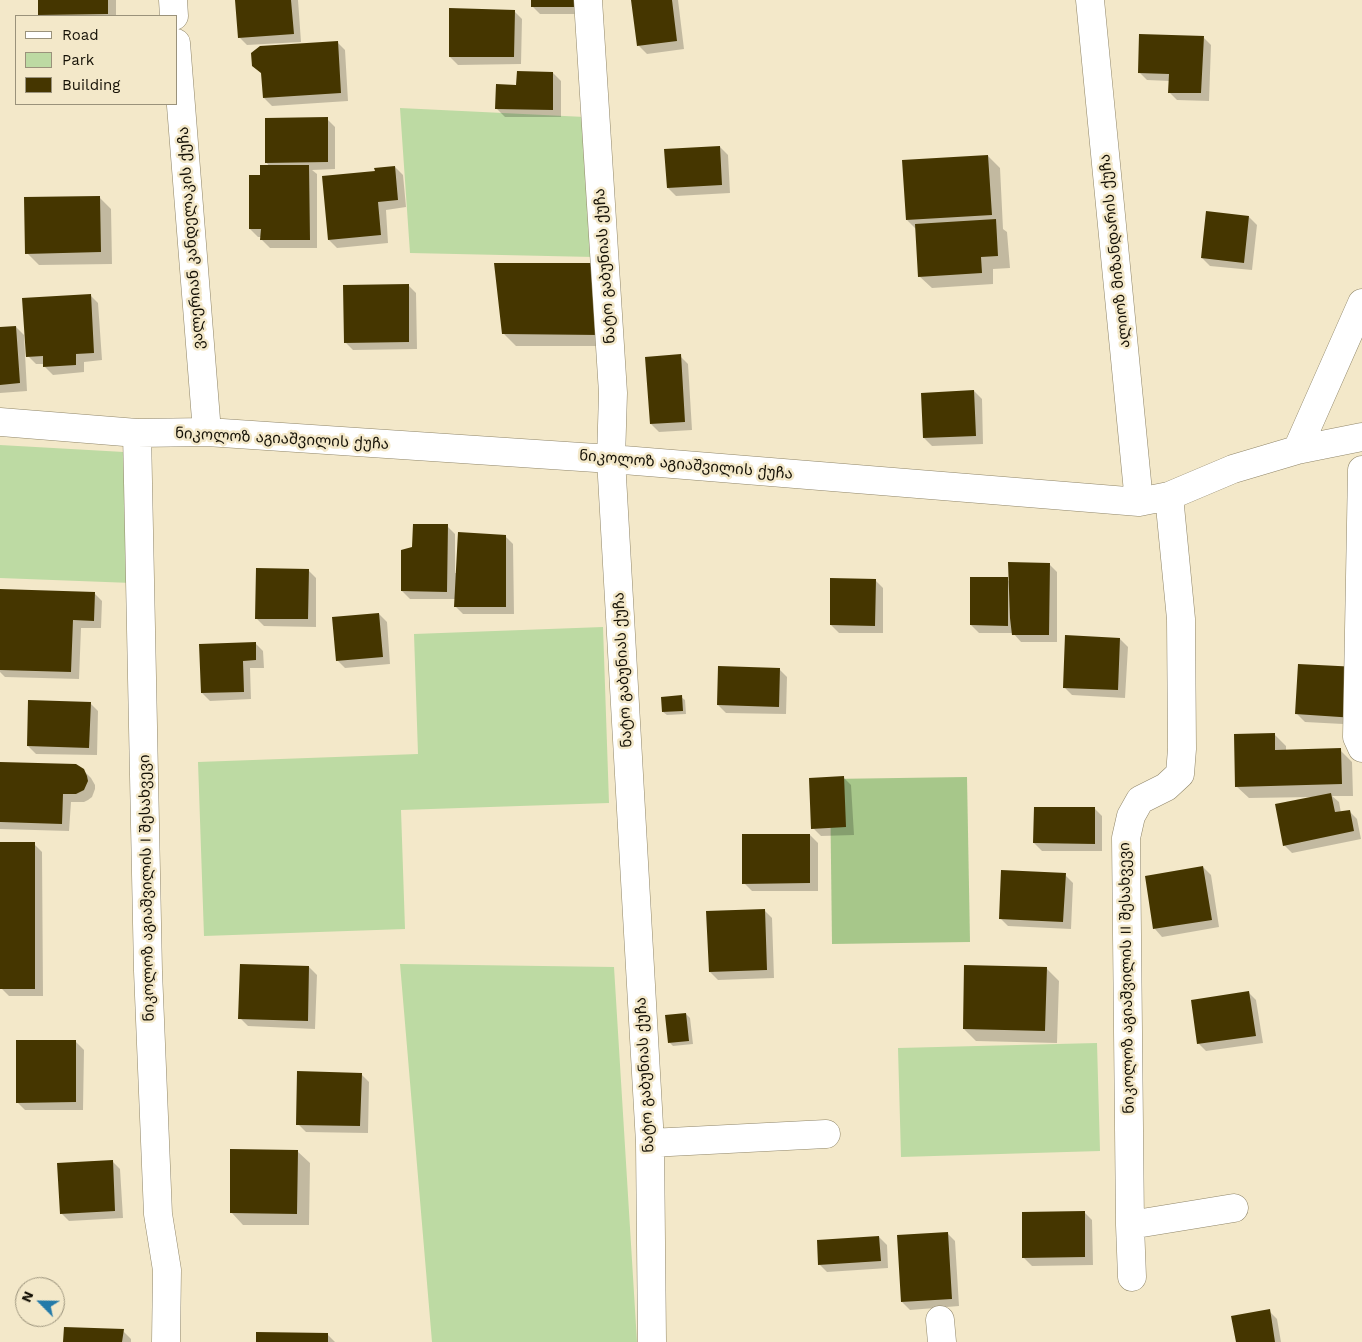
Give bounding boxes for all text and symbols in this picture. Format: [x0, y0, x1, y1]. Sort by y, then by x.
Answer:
legend [15, 15, 178, 105]
text: Road [62, 26, 99, 44]
text: Park [62, 51, 94, 69]
text: Building [62, 76, 120, 94]
street label: ვალერიან კანდელაკის ქუჩა [174, 126, 208, 350]
street label: ალიოზ მიზანდარის ქუჩა [1096, 153, 1134, 349]
street label: ნატო გაბუნიას ქუჩა [591, 188, 619, 344]
street label: ნიკოლოზ აგიაშვილის ქუჩა [174, 424, 390, 454]
street label: ნიკოლოზ აგიაშვილის ქუჩა [578, 447, 794, 483]
street label: ნატო გაბუნიას ქუჩა [610, 592, 636, 748]
street label: ნიკოლოზ აგიაშვილის I შესახვევი [136, 754, 158, 1022]
street label: ნიკოლოზ აგიაშვილის II შესახვევი [1116, 842, 1138, 1114]
street label: ნატო გაბუნიას ქუჩა [632, 997, 658, 1153]
north arrow [15, 1277, 65, 1327]
text: N [18, 1289, 37, 1304]

